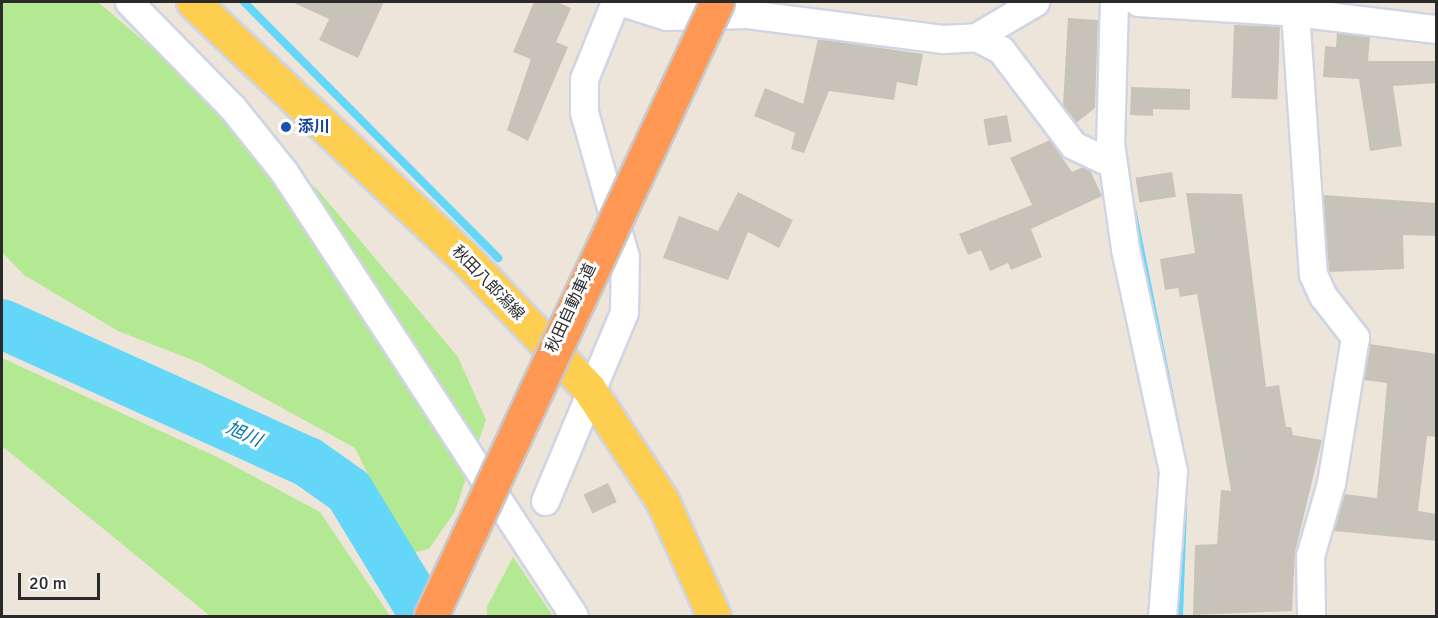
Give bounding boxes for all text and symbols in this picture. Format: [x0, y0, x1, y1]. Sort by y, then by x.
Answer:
place label: 添川 [298, 117, 330, 137]
marker: 添川 [279, 120, 293, 134]
street label: 秋田八郎潟線 [448, 242, 528, 324]
street label: 秋田自動車道 [542, 260, 600, 356]
water label: 旭川 [223, 417, 265, 451]
scale bar [21, 561, 104, 599]
text: 20 m [29, 572, 67, 594]

